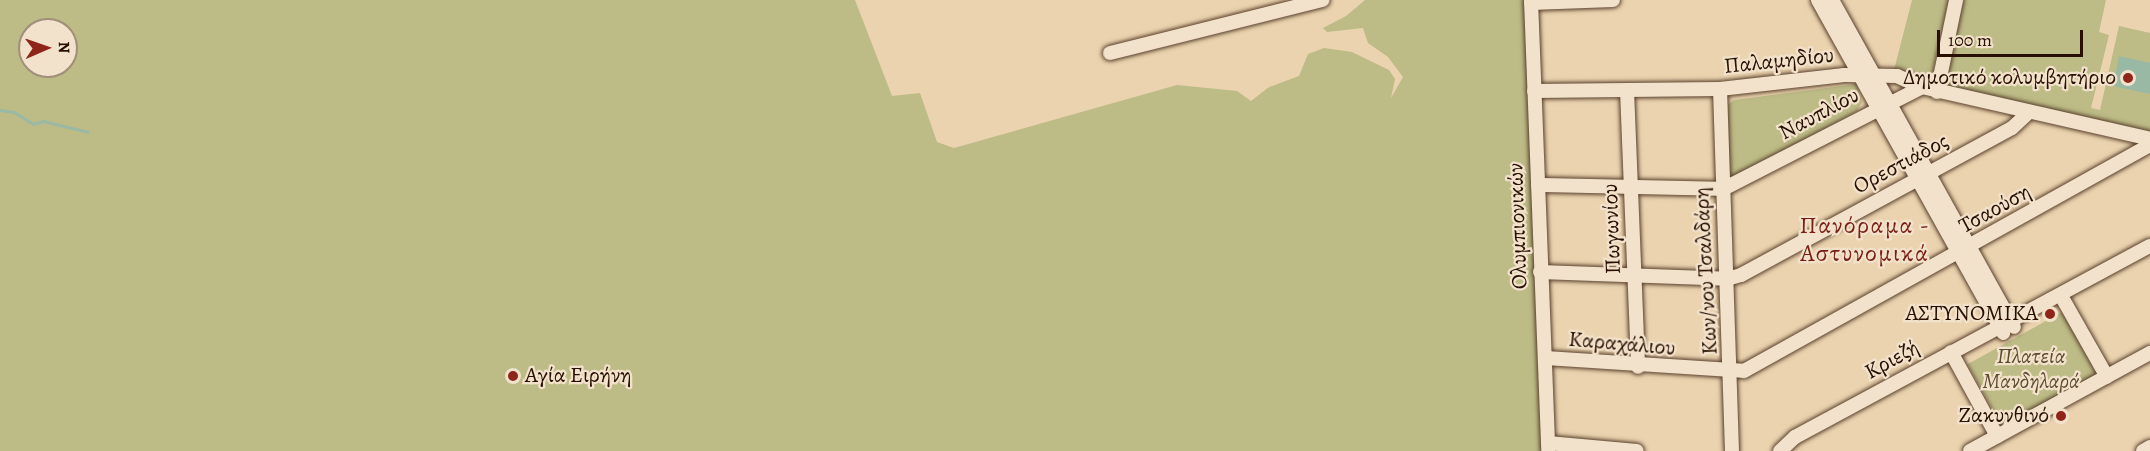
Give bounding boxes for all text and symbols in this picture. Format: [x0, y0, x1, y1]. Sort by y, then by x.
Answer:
north arrow [18, 18, 78, 78]
scale bar [1940, 18, 2086, 56]
text: 100 m [1948, 28, 1992, 52]
text: N [53, 41, 75, 54]
street label: Παλαμηδίου [1723, 42, 1835, 80]
place label: Δημοτικό κολυμβητήριο [1903, 65, 2116, 91]
marker: Δημοτικό κολυμβητήριο [2121, 71, 2135, 85]
street label: Ναυπλίου [1775, 82, 1863, 146]
street label: Ορεστιάδος [1849, 128, 1953, 200]
street label: Ολυμπιονικών [1503, 162, 1533, 290]
street label: Τσαούση [1954, 179, 2036, 239]
street label: Πωγωνίου [1597, 183, 1627, 275]
street label: Κων/νου Τσαλδάρη [1688, 187, 1724, 355]
district label: Πανόραμα - Αστυνομικά [1799, 212, 1931, 268]
place label: ΑΣΤΥΝΟΜΙΚΑ [1906, 301, 2038, 327]
marker: ΑΣΤΥΝΟΜΙΚΑ [2043, 307, 2057, 321]
street label: Καραχάλιου [1567, 326, 1677, 362]
street label: Κριεζή [1860, 334, 1924, 386]
park label: Πλατεία Μανδηλαρά [1982, 343, 2080, 394]
place label: Αγία Ειρήνη [525, 363, 632, 389]
marker: Αγία Ειρήνη [506, 369, 520, 383]
place label: Ζακυνθινό [1959, 403, 2049, 429]
marker: Ζακυνθινό [2054, 409, 2068, 423]

